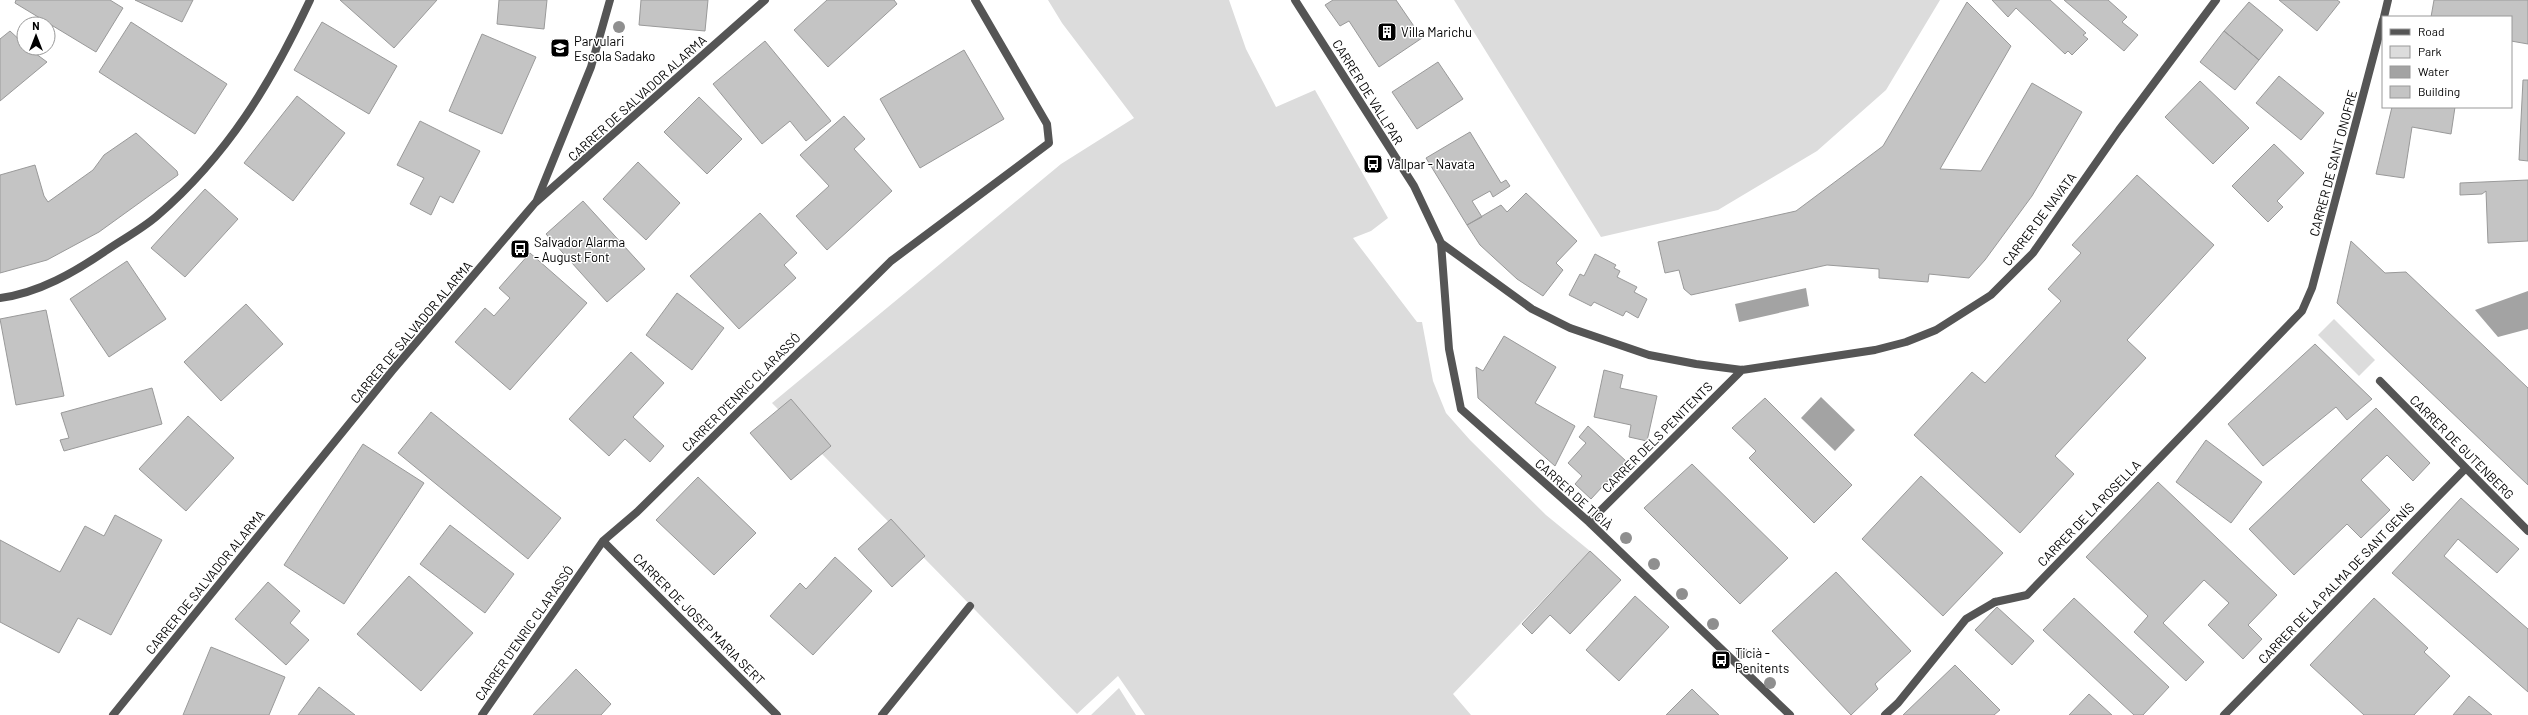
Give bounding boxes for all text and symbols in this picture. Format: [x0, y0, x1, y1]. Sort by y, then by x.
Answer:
north arrow [16, 16, 56, 56]
legend [2382, 16, 2512, 108]
text: N [32, 19, 40, 32]
building icon: Villa Marichu [1376, 21, 1398, 43]
place label: Villa Marichu [1401, 24, 1472, 40]
text: Road [2418, 24, 2445, 38]
street label: CARRER DE SALVADOR ALARMA [564, 31, 710, 164]
place label: Parvulari Escola Sadako [574, 33, 655, 64]
street label: CARRER DE VALLPAR [1329, 36, 1407, 148]
school or university icon: Parvulari Escola Sadako [549, 37, 571, 59]
text: Park [2418, 44, 2442, 58]
text: Water [2418, 64, 2450, 78]
text: Building [2418, 84, 2460, 98]
street label: CARRER DE SANT ONOFRE [2306, 88, 2360, 238]
bus stop icon: Vallpar - Navata [1362, 153, 1384, 175]
place label: Vallpar - Navata [1387, 156, 1475, 172]
street label: CARRER DE NAVATA [1999, 169, 2079, 269]
place label: Salvador Alarma - August Font [534, 234, 625, 265]
bus stop icon: Salvador Alarma - August Font [509, 238, 531, 260]
street label: CARRER DE SALVADOR ALARMA [347, 257, 475, 406]
street label: CARRER D'ENRIC CLARASSÓ [678, 329, 804, 455]
street label: CARRER DELS PENITENTS [1598, 378, 1716, 496]
street label: CARRER DE GUTENBERG [2407, 392, 2517, 502]
street label: CARRER DE TICIÀ [1532, 455, 1616, 533]
street label: CARRER DE LA ROSELLA [2034, 456, 2144, 570]
street label: CARRER DE LA PALMA DE SANT GENÍS [2255, 499, 2417, 667]
street label: CARRER DE SALVADOR ALARMA [142, 507, 268, 657]
street label: CARRER DE JOSEP MARIA SERT [630, 550, 768, 688]
street label: CARRER D'ENRIC CLARASSÓ [471, 562, 577, 704]
place label: Ticià - Penitents [1735, 645, 1789, 676]
bus stop icon: Ticià - Penitents [1710, 649, 1732, 671]

